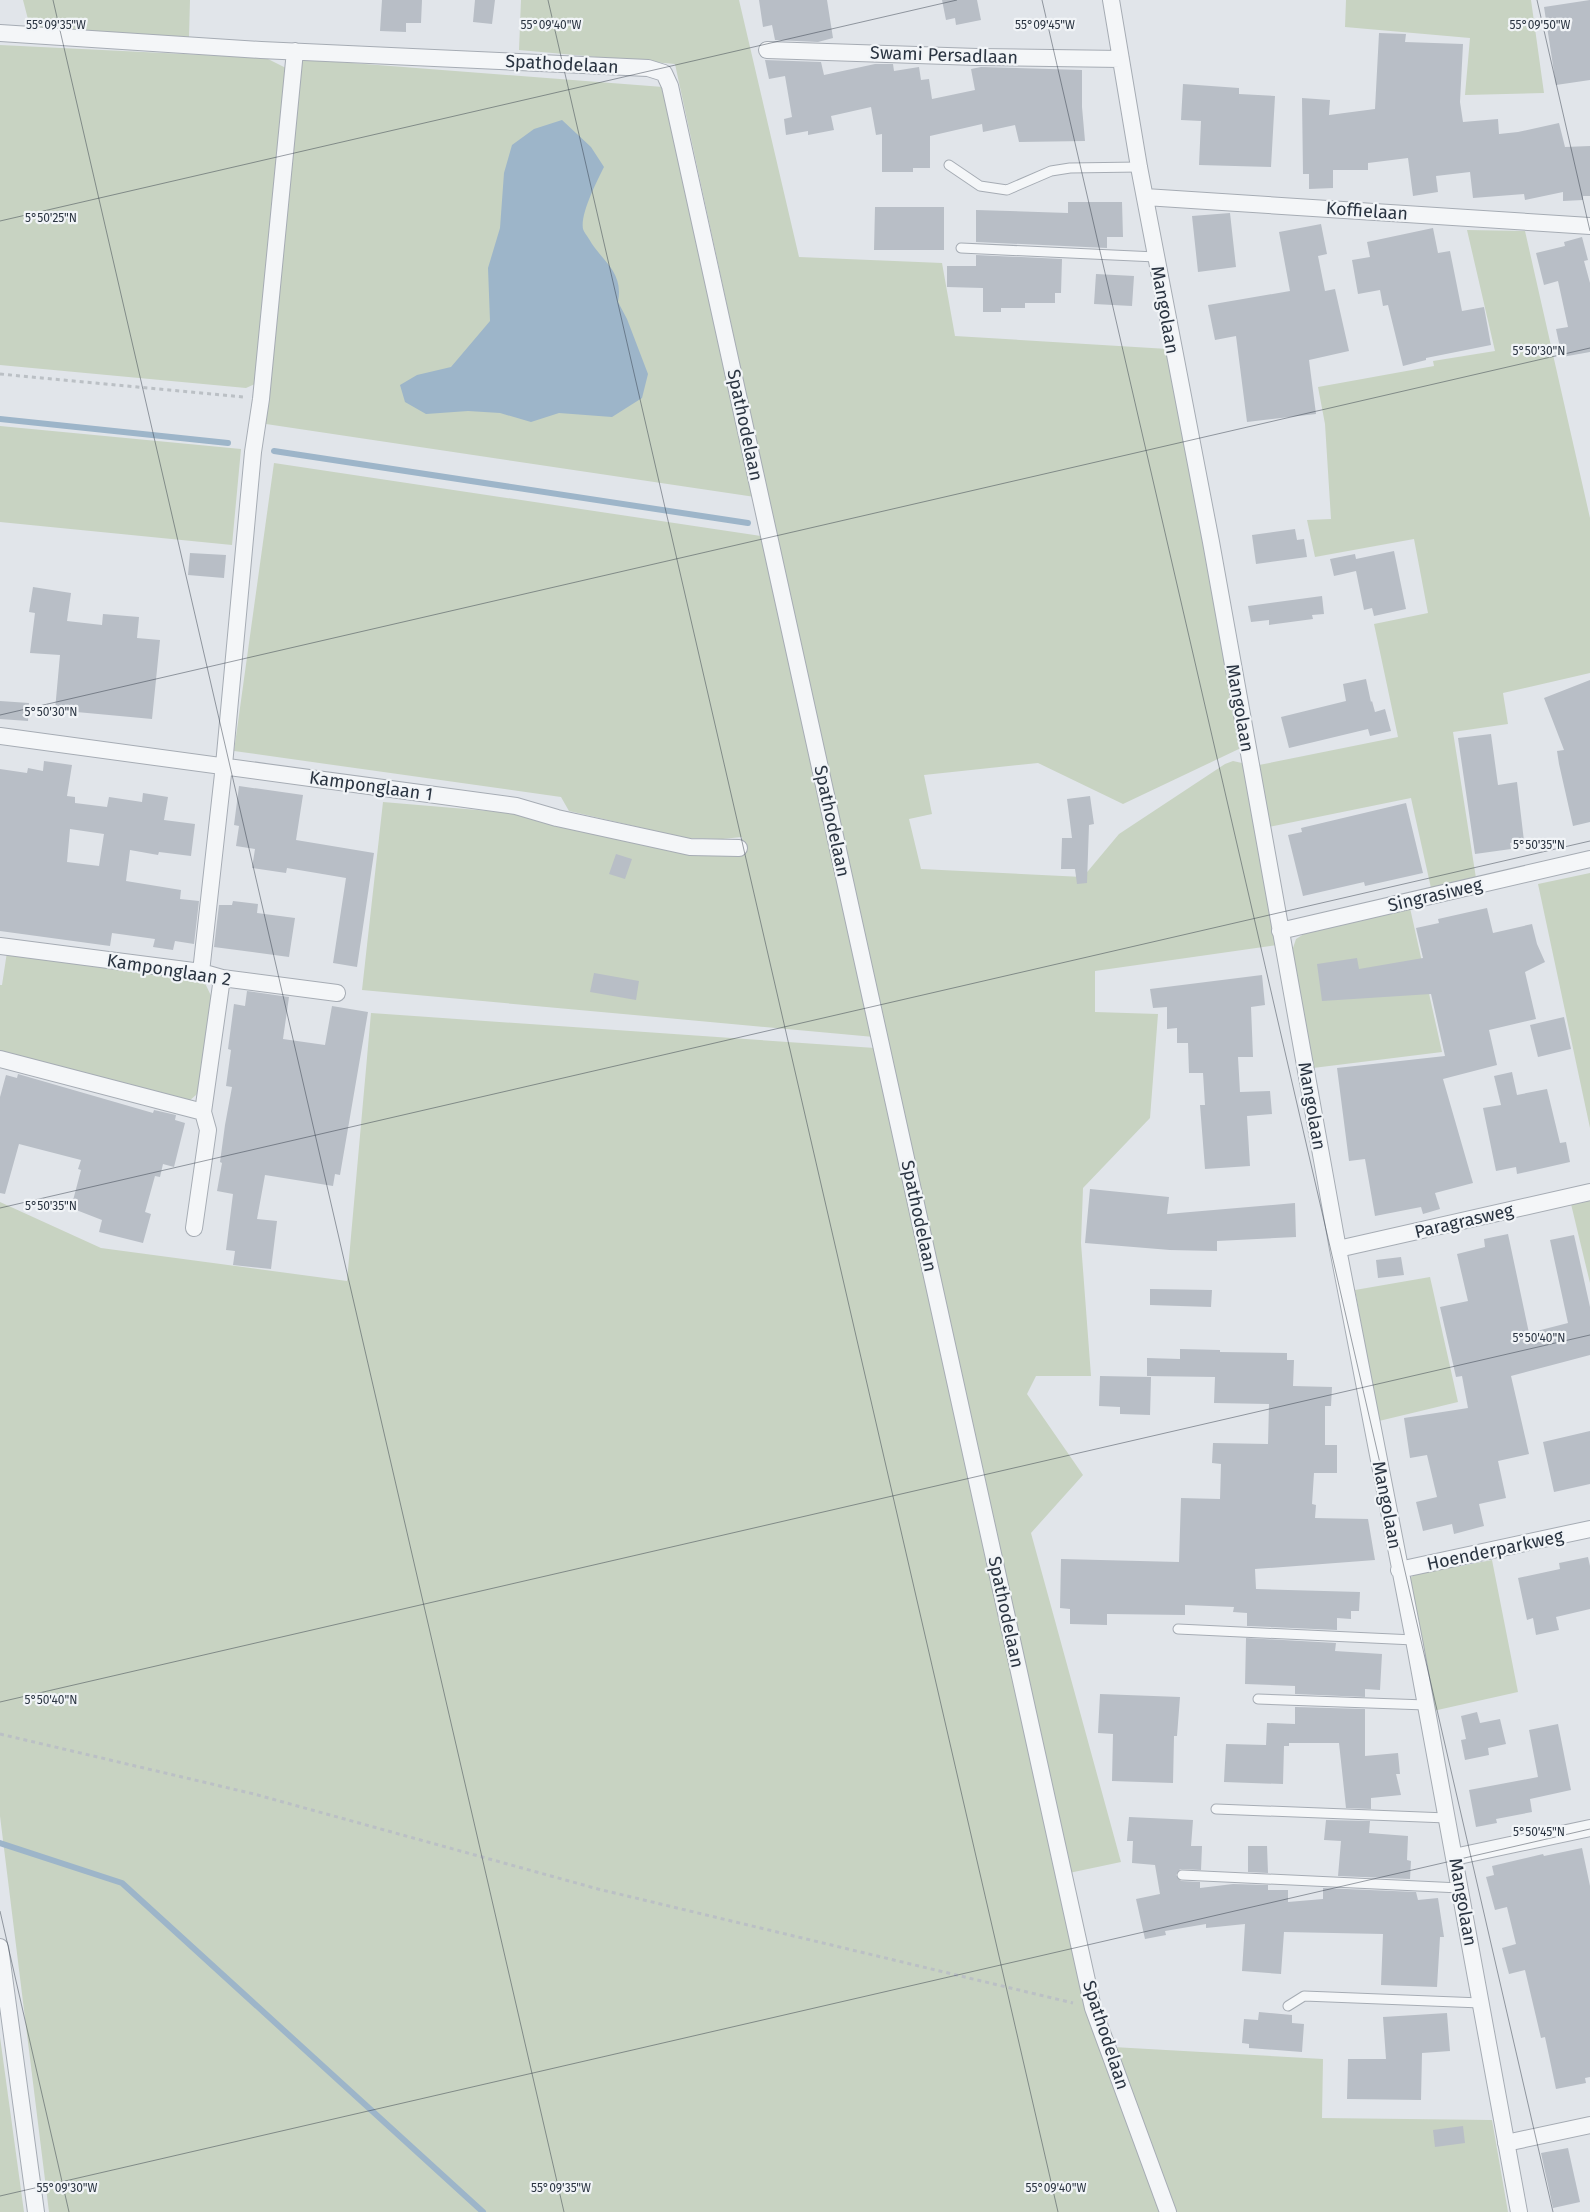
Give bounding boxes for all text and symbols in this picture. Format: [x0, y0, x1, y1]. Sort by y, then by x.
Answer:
text: 55°09'35"W [26, 18, 86, 32]
text: 55°09'40"W [521, 18, 581, 32]
text: 55°09'45"W [1015, 18, 1075, 32]
text: 55°09'50"W [1510, 18, 1571, 32]
street label: Swami Persadlaan [870, 41, 1018, 69]
street label: Spathodelaan [505, 50, 619, 78]
street label: Koffielaan [1325, 197, 1409, 225]
text: 5°50'25"N [25, 211, 77, 225]
street label: Mangolaan [1146, 264, 1184, 356]
text: 5°50'30"N [1513, 344, 1565, 358]
street label: Spathodelaan [722, 367, 768, 483]
street label: Mangolaan [1221, 662, 1259, 754]
text: 5°50'30"N [25, 705, 77, 719]
street label: Spathodelaan [809, 763, 855, 879]
street label: Kamponglaan 1 [308, 766, 434, 806]
text: 5°50'35"N [1513, 838, 1565, 852]
street label: Singrasiweg [1386, 873, 1485, 917]
street label: Kamponglaan 2 [105, 949, 233, 991]
street label: Mangolaan [1293, 1060, 1331, 1152]
street label: Spathodelaan [896, 1158, 942, 1274]
text: 5°50'35"N [25, 1199, 77, 1213]
street label: Paragrasweg [1412, 1199, 1516, 1243]
text: 5°50'40"N [1513, 1331, 1565, 1345]
street label: Mangolaan [1368, 1459, 1406, 1551]
street label: Hoenderparkweg [1425, 1525, 1566, 1575]
street label: Spathodelaan [983, 1554, 1029, 1670]
text: 5°50'40"N [25, 1693, 77, 1707]
text: 5°50'45"N [1513, 1825, 1565, 1839]
street label: Mangolaan [1444, 1856, 1482, 1948]
street label: Spathodelaan [1078, 1978, 1134, 2092]
text: 55°09'30"W [37, 2181, 98, 2195]
text: 55°09'35"W [531, 2181, 591, 2195]
text: 55°09'40"W [1026, 2181, 1086, 2195]

